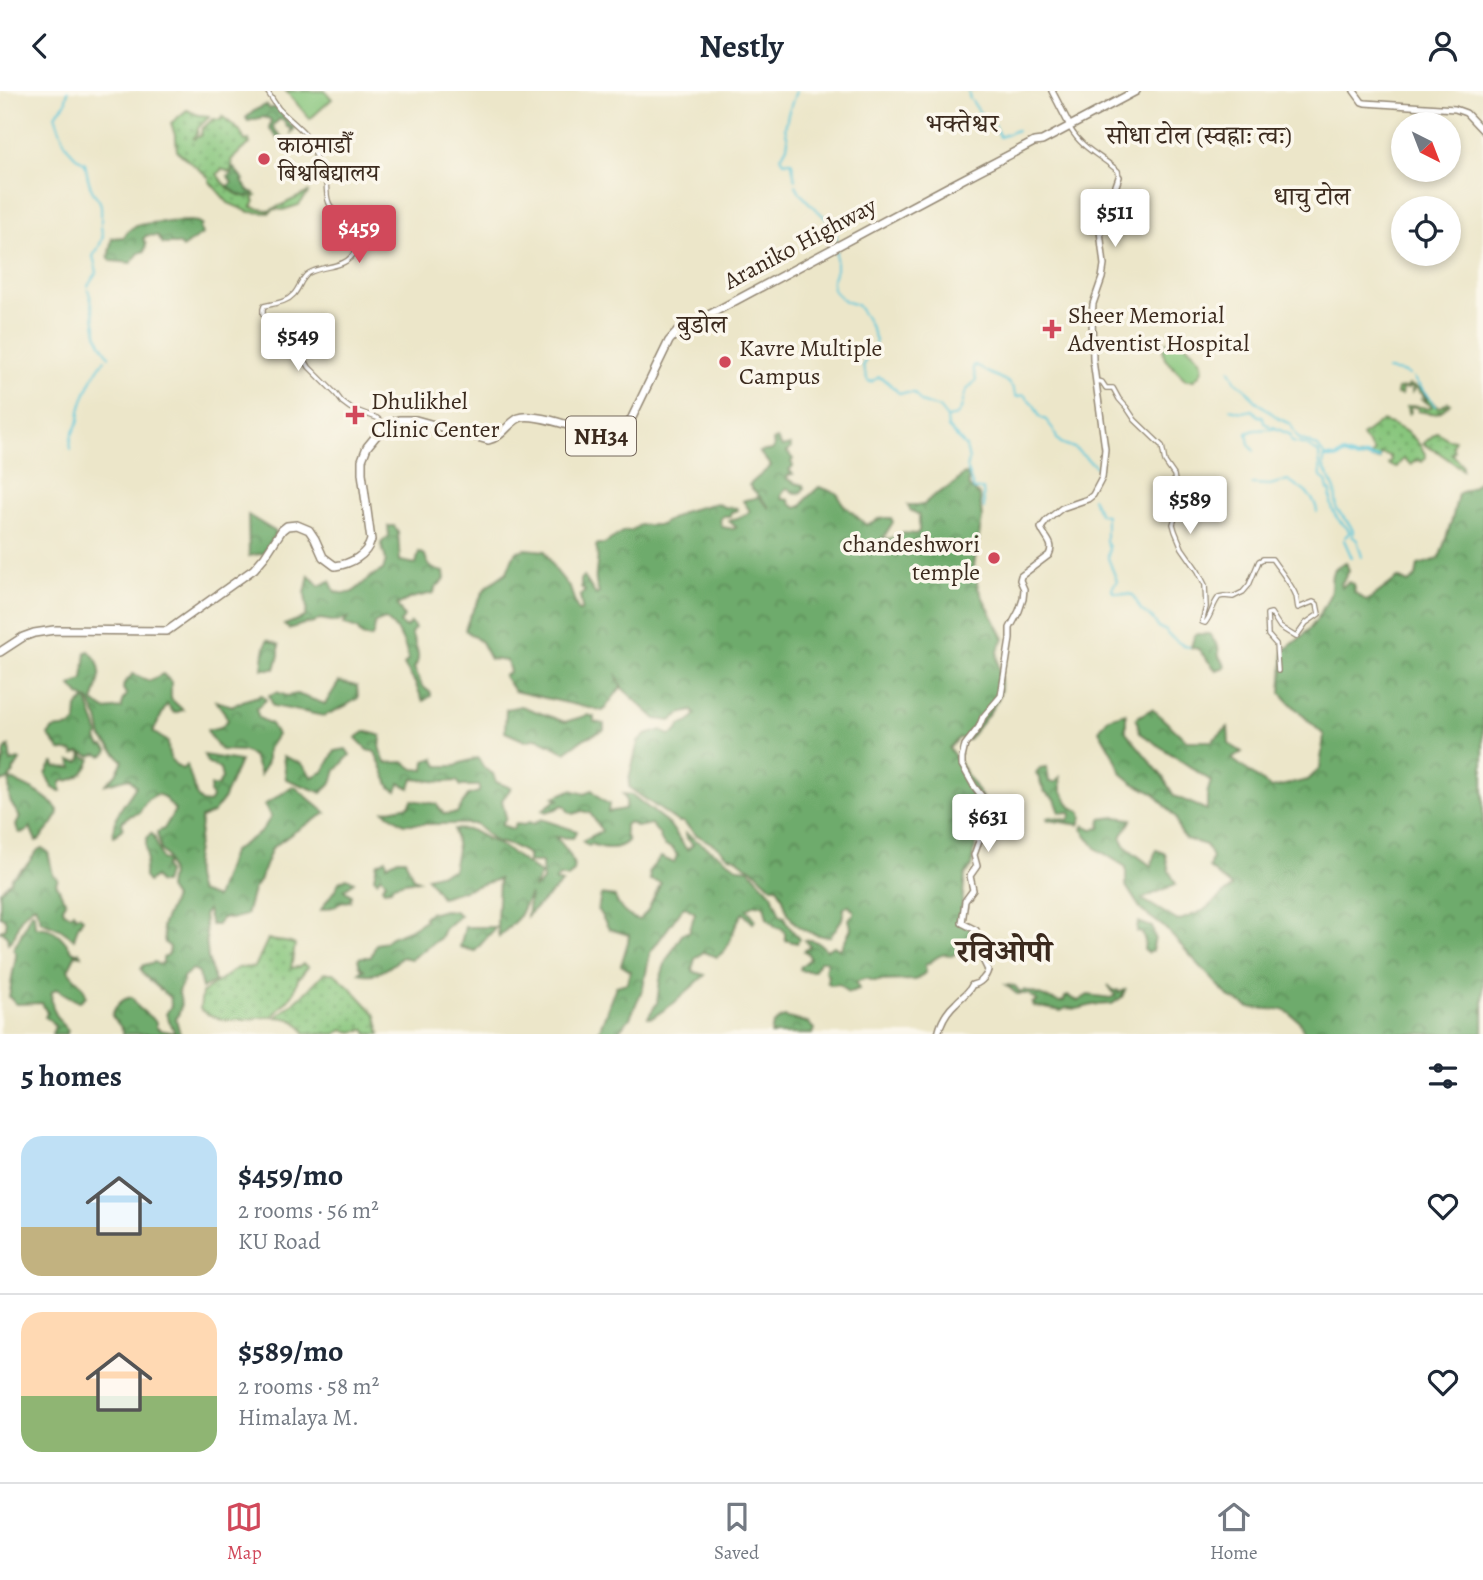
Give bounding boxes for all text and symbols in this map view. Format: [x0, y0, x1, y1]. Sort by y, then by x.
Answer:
text: Nestly [699, 24, 784, 68]
icon: back [21, 27, 59, 65]
icon: person [1424, 27, 1462, 65]
district label: भक्तेश्वर [926, 106, 1000, 141]
north arrow [1391, 112, 1461, 182]
map controls [1391, 112, 1461, 266]
district label: सोधा टोल (स्वह्राः त्वः) [1104, 118, 1292, 153]
place label: काठमाडौँ बिश्वबिद्यालय [277, 129, 381, 189]
marker: काठमाडौँ बिश्वबिद्यालय [256, 151, 272, 167]
district label: धाचु टोल [1274, 179, 1352, 214]
street label: Araniko Highway [717, 189, 882, 297]
pin: $511 [1074, 190, 1156, 249]
text: $511 [1096, 196, 1134, 227]
button: locate [1391, 196, 1461, 266]
pin: $459 [318, 205, 400, 265]
text: $459 [338, 212, 380, 243]
place label: Sheer Memorial Adventist Hospital [1067, 299, 1250, 359]
district label: बुडोल [675, 307, 729, 342]
pin: $549 [257, 313, 339, 373]
marker: Sheer Memorial Adventist Hospital [1042, 319, 1062, 339]
text: $549 [277, 320, 319, 351]
place label: Kavre Multiple Campus [739, 332, 882, 392]
marker: Kavre Multiple Campus [717, 354, 733, 370]
place label: Dhulikhel Clinic Center [371, 385, 500, 445]
marker: Dhulikhel Clinic Center [345, 405, 365, 425]
road number: NH34 [566, 417, 636, 455]
pin: $589 [1149, 477, 1231, 536]
text: $589 [1169, 483, 1211, 514]
place label: chandeshwori temple [843, 528, 980, 588]
marker: chandeshwori temple [986, 550, 1002, 566]
pin: $631 [947, 795, 1029, 854]
text: $631 [968, 801, 1008, 832]
district label: रविओपी [954, 929, 1055, 973]
text: 5 homes [21, 1056, 122, 1096]
icon: filters [1424, 1057, 1462, 1095]
text: $459/mo [238, 1155, 343, 1195]
icon: home [77, 1164, 161, 1248]
icon: heart [1424, 1187, 1462, 1225]
text: 2 rooms · 56 m² [238, 1195, 379, 1226]
text: KU Road [238, 1226, 321, 1257]
text: $589/mo [238, 1331, 344, 1371]
icon: home [77, 1340, 161, 1424]
icon: heart [1424, 1363, 1462, 1401]
text: 2 rooms · 58 m² [238, 1371, 379, 1402]
text: Himalaya M. [238, 1402, 359, 1433]
tab: Map [225, 1498, 263, 1566]
tab: Saved [714, 1498, 759, 1566]
tab: Home [1210, 1498, 1258, 1566]

